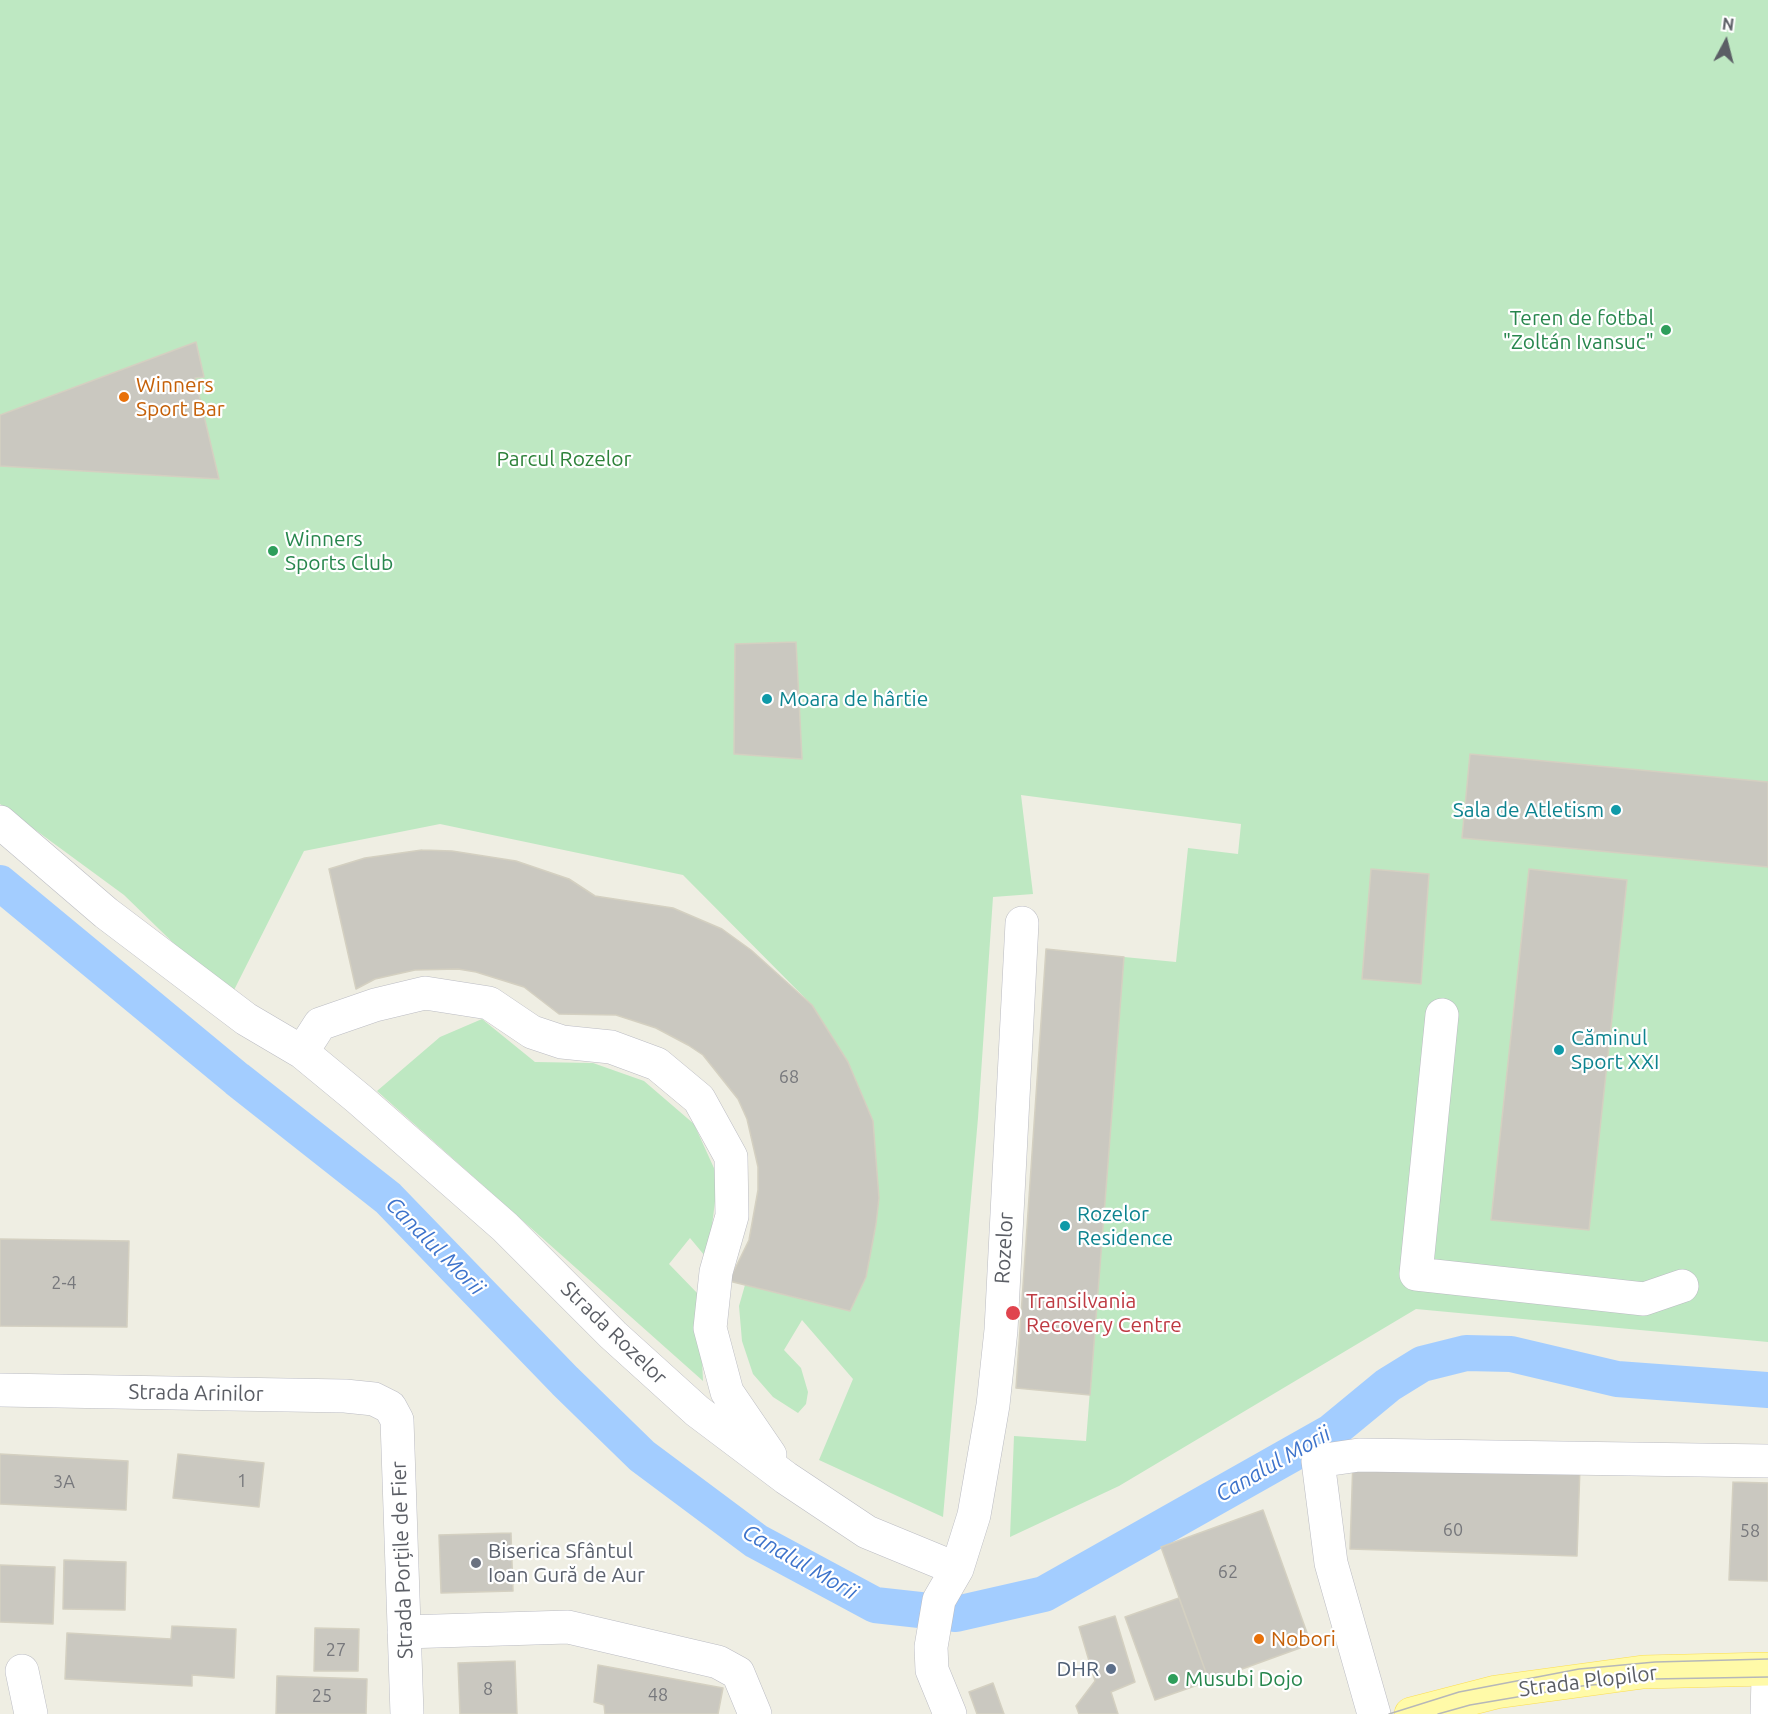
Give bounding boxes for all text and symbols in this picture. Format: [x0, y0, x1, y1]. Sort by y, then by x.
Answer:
north arrow [1696, 12, 1756, 72]
text: N [1721, 14, 1735, 34]
place label: Teren de fotbal "Zoltán Ivansuc" [1503, 305, 1654, 355]
marker: Teren de fotbal "Zoltán Ivansuc" [1659, 323, 1673, 337]
place label: Winners Sport Bar [136, 372, 225, 422]
marker: Winners Sport Bar [117, 390, 131, 404]
park label: Parcul Rozelor [496, 446, 632, 472]
place label: Winners Sports Club [285, 526, 393, 576]
marker: Winners Sports Club [266, 544, 280, 558]
place label: Moara de hârtie [779, 686, 928, 712]
marker: Moara de hârtie [760, 692, 774, 706]
place label: Sala de Atletism [1453, 797, 1604, 823]
marker: Sala de Atletism [1609, 803, 1623, 817]
place label: Căminul Sport XXI [1571, 1025, 1659, 1075]
marker: Căminul Sport XXI [1552, 1043, 1566, 1057]
house number: 68 [779, 1066, 799, 1088]
water label: Canalul Morii [380, 1191, 490, 1301]
place label: Rozelor Residence [1077, 1201, 1173, 1251]
street label: Rozelor [990, 1211, 1018, 1285]
marker: Rozelor Residence [1058, 1219, 1072, 1233]
house number: 2-4 [51, 1272, 77, 1294]
street label: Strada Rozelor [556, 1276, 672, 1390]
place label: Transilvania Recovery Centre [1026, 1288, 1182, 1338]
marker: Transilvania Recovery Centre [1004, 1304, 1022, 1322]
street label: Strada Arinilor [128, 1379, 264, 1407]
water label: Canalul Morii [1211, 1420, 1335, 1508]
street label: Strada Porțile de Fier [386, 1461, 418, 1659]
house number: 1 [237, 1470, 247, 1492]
house number: 3A [53, 1471, 75, 1493]
water label: Canalul Morii [738, 1518, 862, 1606]
house number: 60 [1443, 1519, 1463, 1541]
house number: 58 [1740, 1520, 1760, 1542]
place label: Biserica Sfântul Ioan Gură de Aur [488, 1538, 645, 1588]
marker: Biserica Sfântul Ioan Gură de Aur [469, 1556, 483, 1570]
house number: 62 [1218, 1561, 1238, 1583]
place label: Nobori [1271, 1626, 1336, 1652]
marker: Nobori [1252, 1632, 1266, 1646]
house number: 27 [326, 1639, 346, 1661]
place label: DHR [1056, 1656, 1099, 1682]
street label: Strada Plopilor [1517, 1660, 1659, 1702]
marker: DHR [1104, 1662, 1118, 1676]
place label: Musubi Dojo [1185, 1666, 1303, 1692]
marker: Musubi Dojo [1166, 1672, 1180, 1686]
house number: 8 [483, 1678, 493, 1700]
house number: 48 [648, 1684, 668, 1706]
house number: 25 [312, 1685, 332, 1707]

